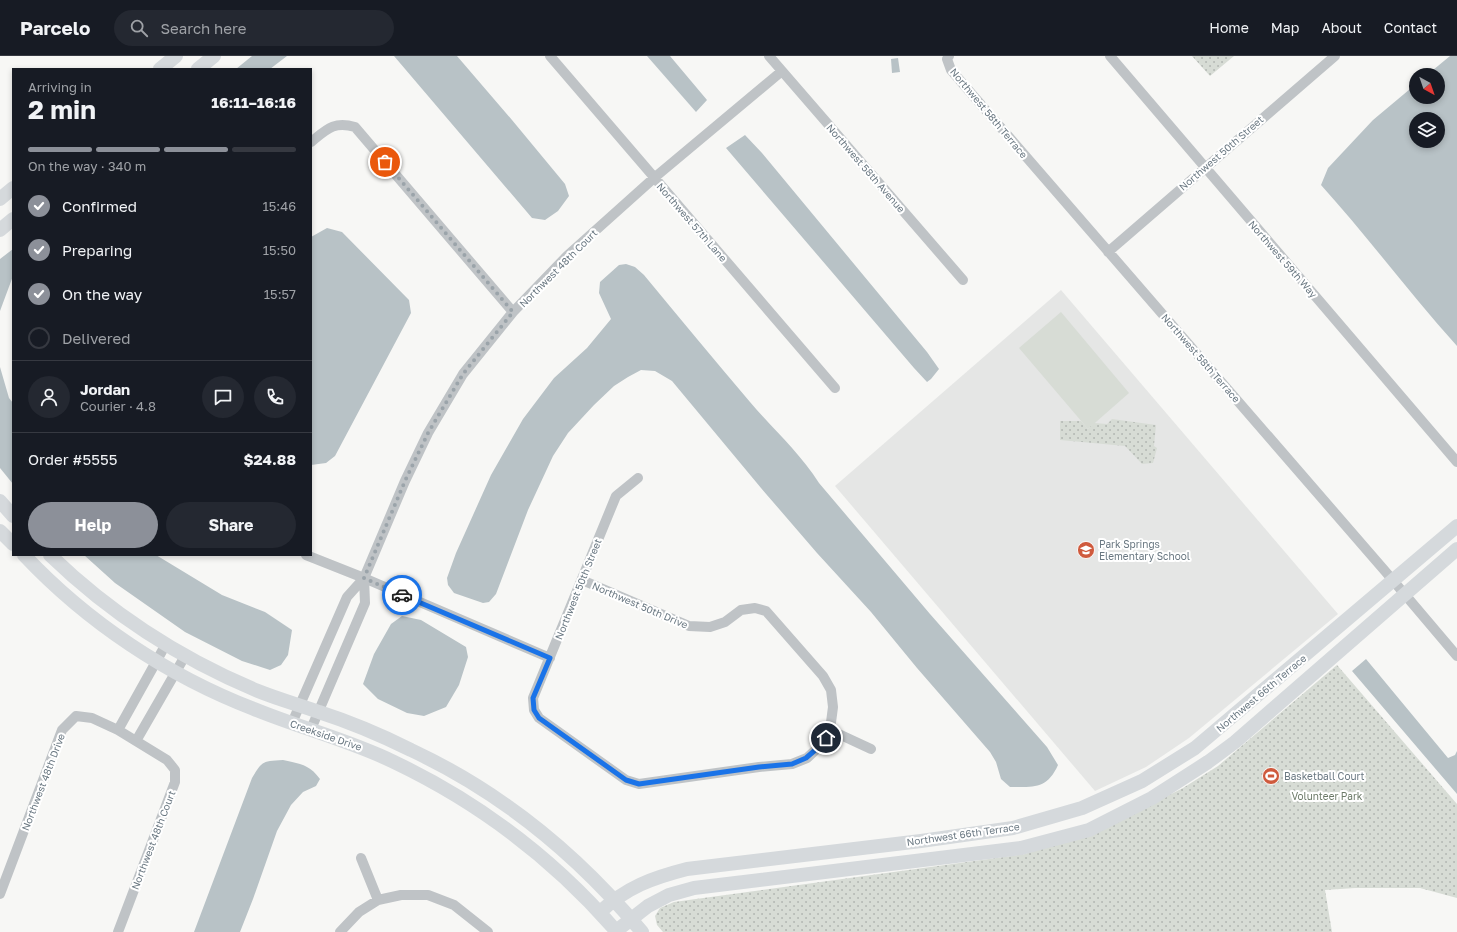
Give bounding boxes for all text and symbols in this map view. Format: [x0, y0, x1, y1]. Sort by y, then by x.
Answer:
search box [114, 10, 394, 46]
text: Parcelo [20, 16, 90, 39]
icon: search [128, 17, 150, 39]
text: Search here [160, 19, 246, 37]
text: Home [1209, 19, 1249, 36]
text: Map [1271, 19, 1299, 36]
text: About [1321, 19, 1362, 36]
text: Contact [1384, 19, 1437, 36]
street label: Northwest 58th Terrace [948, 66, 1030, 161]
north arrow [1409, 68, 1445, 104]
map controls [1409, 68, 1445, 148]
text: Arriving in [28, 79, 92, 95]
text: 16:11–16:16 [211, 93, 296, 111]
text: 2 min [28, 94, 96, 125]
button: layers [1409, 112, 1445, 148]
street label: Northwest 50th Street [1176, 113, 1266, 193]
street label: Northwest 58th Avenue [824, 121, 908, 215]
pin [368, 145, 402, 179]
icon: bag [374, 151, 396, 173]
text: On the way · 340 m [28, 158, 146, 174]
street label: Northwest 57th Lane [655, 180, 730, 264]
icon: check [28, 195, 50, 217]
text: Confirmed [62, 197, 137, 215]
text: 15:46 [262, 198, 296, 214]
street label: Northwest 59th Way [1246, 218, 1320, 300]
street label: Northwest 48th Court [517, 227, 599, 309]
icon: check [28, 239, 50, 261]
text: Preparing [62, 241, 132, 259]
text: 15:50 [263, 242, 296, 258]
icon: check [28, 283, 50, 305]
text: On the way [62, 285, 142, 303]
text: 15:57 [264, 286, 296, 302]
street label: Northwest 58th Terrace [1159, 311, 1243, 405]
text: Delivered [62, 329, 130, 347]
button: person [28, 376, 70, 418]
button: chat [202, 376, 244, 418]
button: phone [254, 376, 296, 418]
text: Jordan [80, 380, 130, 398]
text: Courier · 4.8 [80, 398, 156, 414]
text: Order #5555 [28, 450, 117, 468]
text: $24.88 [243, 450, 296, 468]
button: Help [28, 502, 158, 548]
button: Share [166, 502, 296, 548]
street label: Northwest 50th Street [552, 537, 604, 641]
place label: Park Springs Elementary School [1099, 538, 1190, 562]
school or university icon: Park Springs Elementary School [1076, 540, 1096, 560]
courier [382, 575, 422, 615]
street label: Northwest 50th Drive [590, 579, 690, 631]
icon: car [391, 584, 413, 606]
street label: Northwest 66th Terrace [1214, 652, 1309, 734]
street label: Creekside Drive [289, 717, 364, 753]
pin [809, 721, 843, 755]
icon: home [815, 727, 837, 749]
street label: Northwest 48th Drive [19, 732, 67, 832]
sports icon: Basketball Court [1261, 766, 1281, 786]
place label: Basketball Court [1284, 770, 1365, 782]
street label: Northwest 48th Court [129, 789, 177, 891]
park label: Volunteer Park [1291, 790, 1363, 802]
street label: Northwest 66th Terrace [906, 820, 1020, 848]

